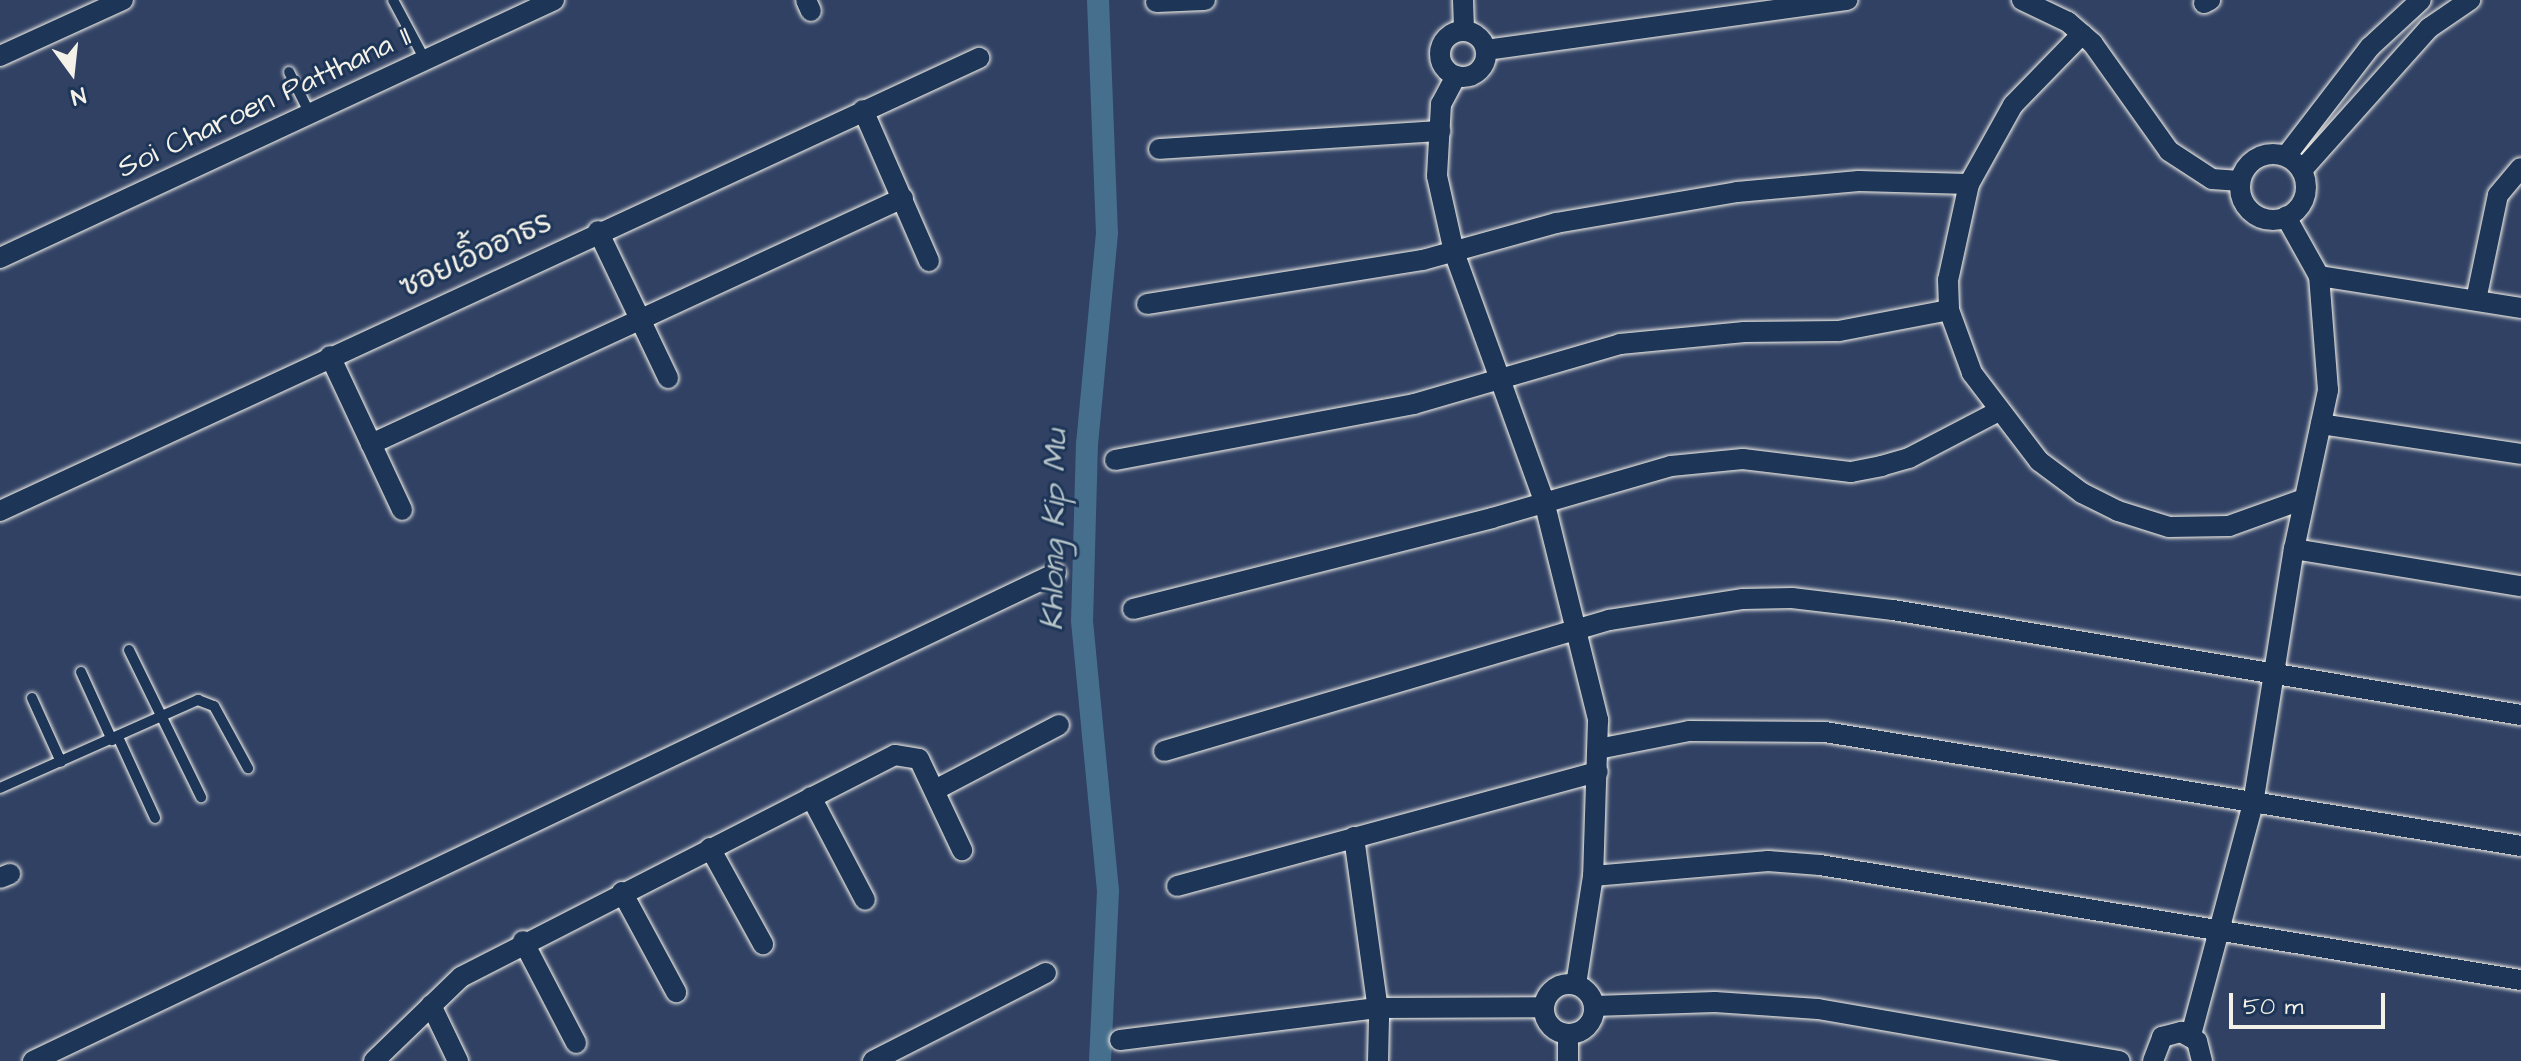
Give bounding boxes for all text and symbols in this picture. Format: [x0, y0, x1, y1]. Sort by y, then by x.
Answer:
street label: Soi Charoen Patthana 11 [112, 18, 416, 186]
north arrow [32, 32, 112, 112]
text: N [68, 79, 89, 112]
street label: ซอยเอิ้ออาธร [394, 204, 558, 306]
water label: Khlong Kip Mu [1034, 429, 1076, 631]
scale bar [2233, 977, 2389, 1027]
text: 50 m [2243, 990, 2303, 1024]

